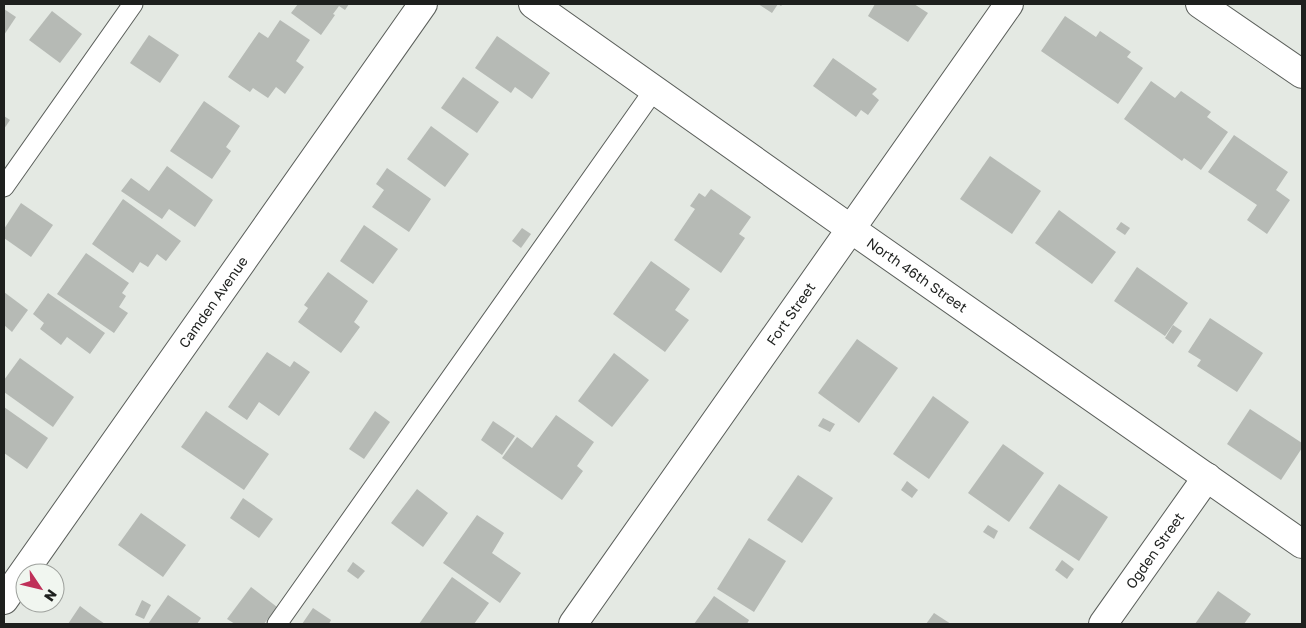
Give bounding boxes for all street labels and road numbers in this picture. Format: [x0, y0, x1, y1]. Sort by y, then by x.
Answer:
street label: North 46th Street [864, 234, 971, 316]
street label: Camden Avenue [175, 253, 251, 351]
street label: Fort Street [763, 279, 819, 348]
street label: Ogden Street [1122, 509, 1187, 592]

